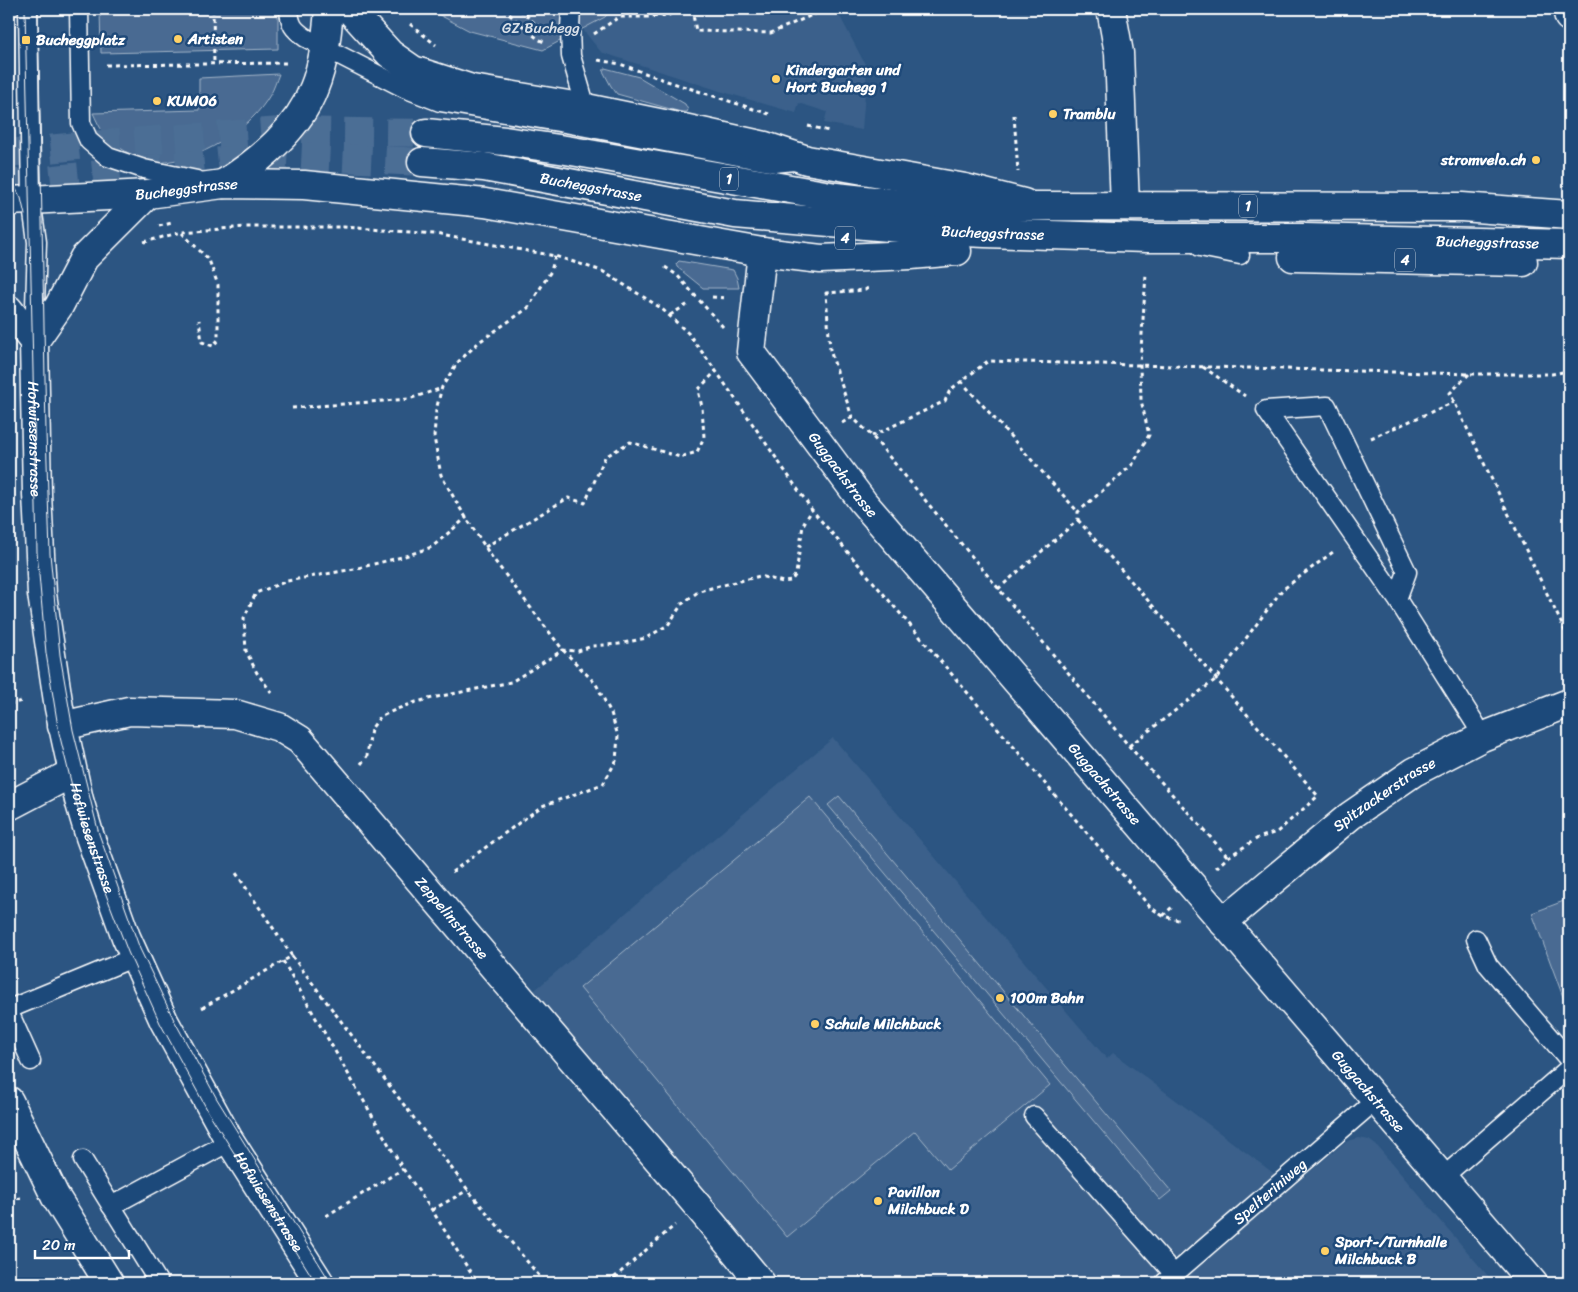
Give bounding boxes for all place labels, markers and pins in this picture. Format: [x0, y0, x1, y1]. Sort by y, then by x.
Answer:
place label: Artisten [187, 26, 244, 52]
place label: Bucheggplatz [36, 27, 126, 53]
marker: Artisten [172, 33, 184, 45]
marker: Bucheggplatz [20, 34, 32, 46]
place label: Kindergarten und Hort Buchegg 1 [785, 57, 902, 100]
marker: Kindergarten und Hort Buchegg 1 [770, 73, 782, 85]
place label: KUMO6 [166, 88, 218, 114]
marker: KUMO6 [151, 95, 163, 107]
place label: Tramblu [1063, 101, 1116, 127]
marker: Tramblu [1047, 108, 1059, 120]
place label: stromvelo.ch [1440, 147, 1526, 173]
marker: stromvelo.ch [1530, 154, 1542, 166]
place label: 100m Bahn [1010, 985, 1085, 1011]
marker: 100m Bahn [994, 992, 1006, 1004]
place label: Schule Milchbuck [824, 1011, 941, 1037]
marker: Schule Milchbuck [809, 1018, 821, 1030]
place label: Pavillon Milchbuck D [887, 1179, 970, 1222]
marker: Pavillon Milchbuck D [872, 1195, 884, 1207]
place label: Sport-/Turnhalle Milchbuck B [1334, 1229, 1448, 1272]
marker: Sport-/Turnhalle Milchbuck B [1319, 1245, 1331, 1257]

